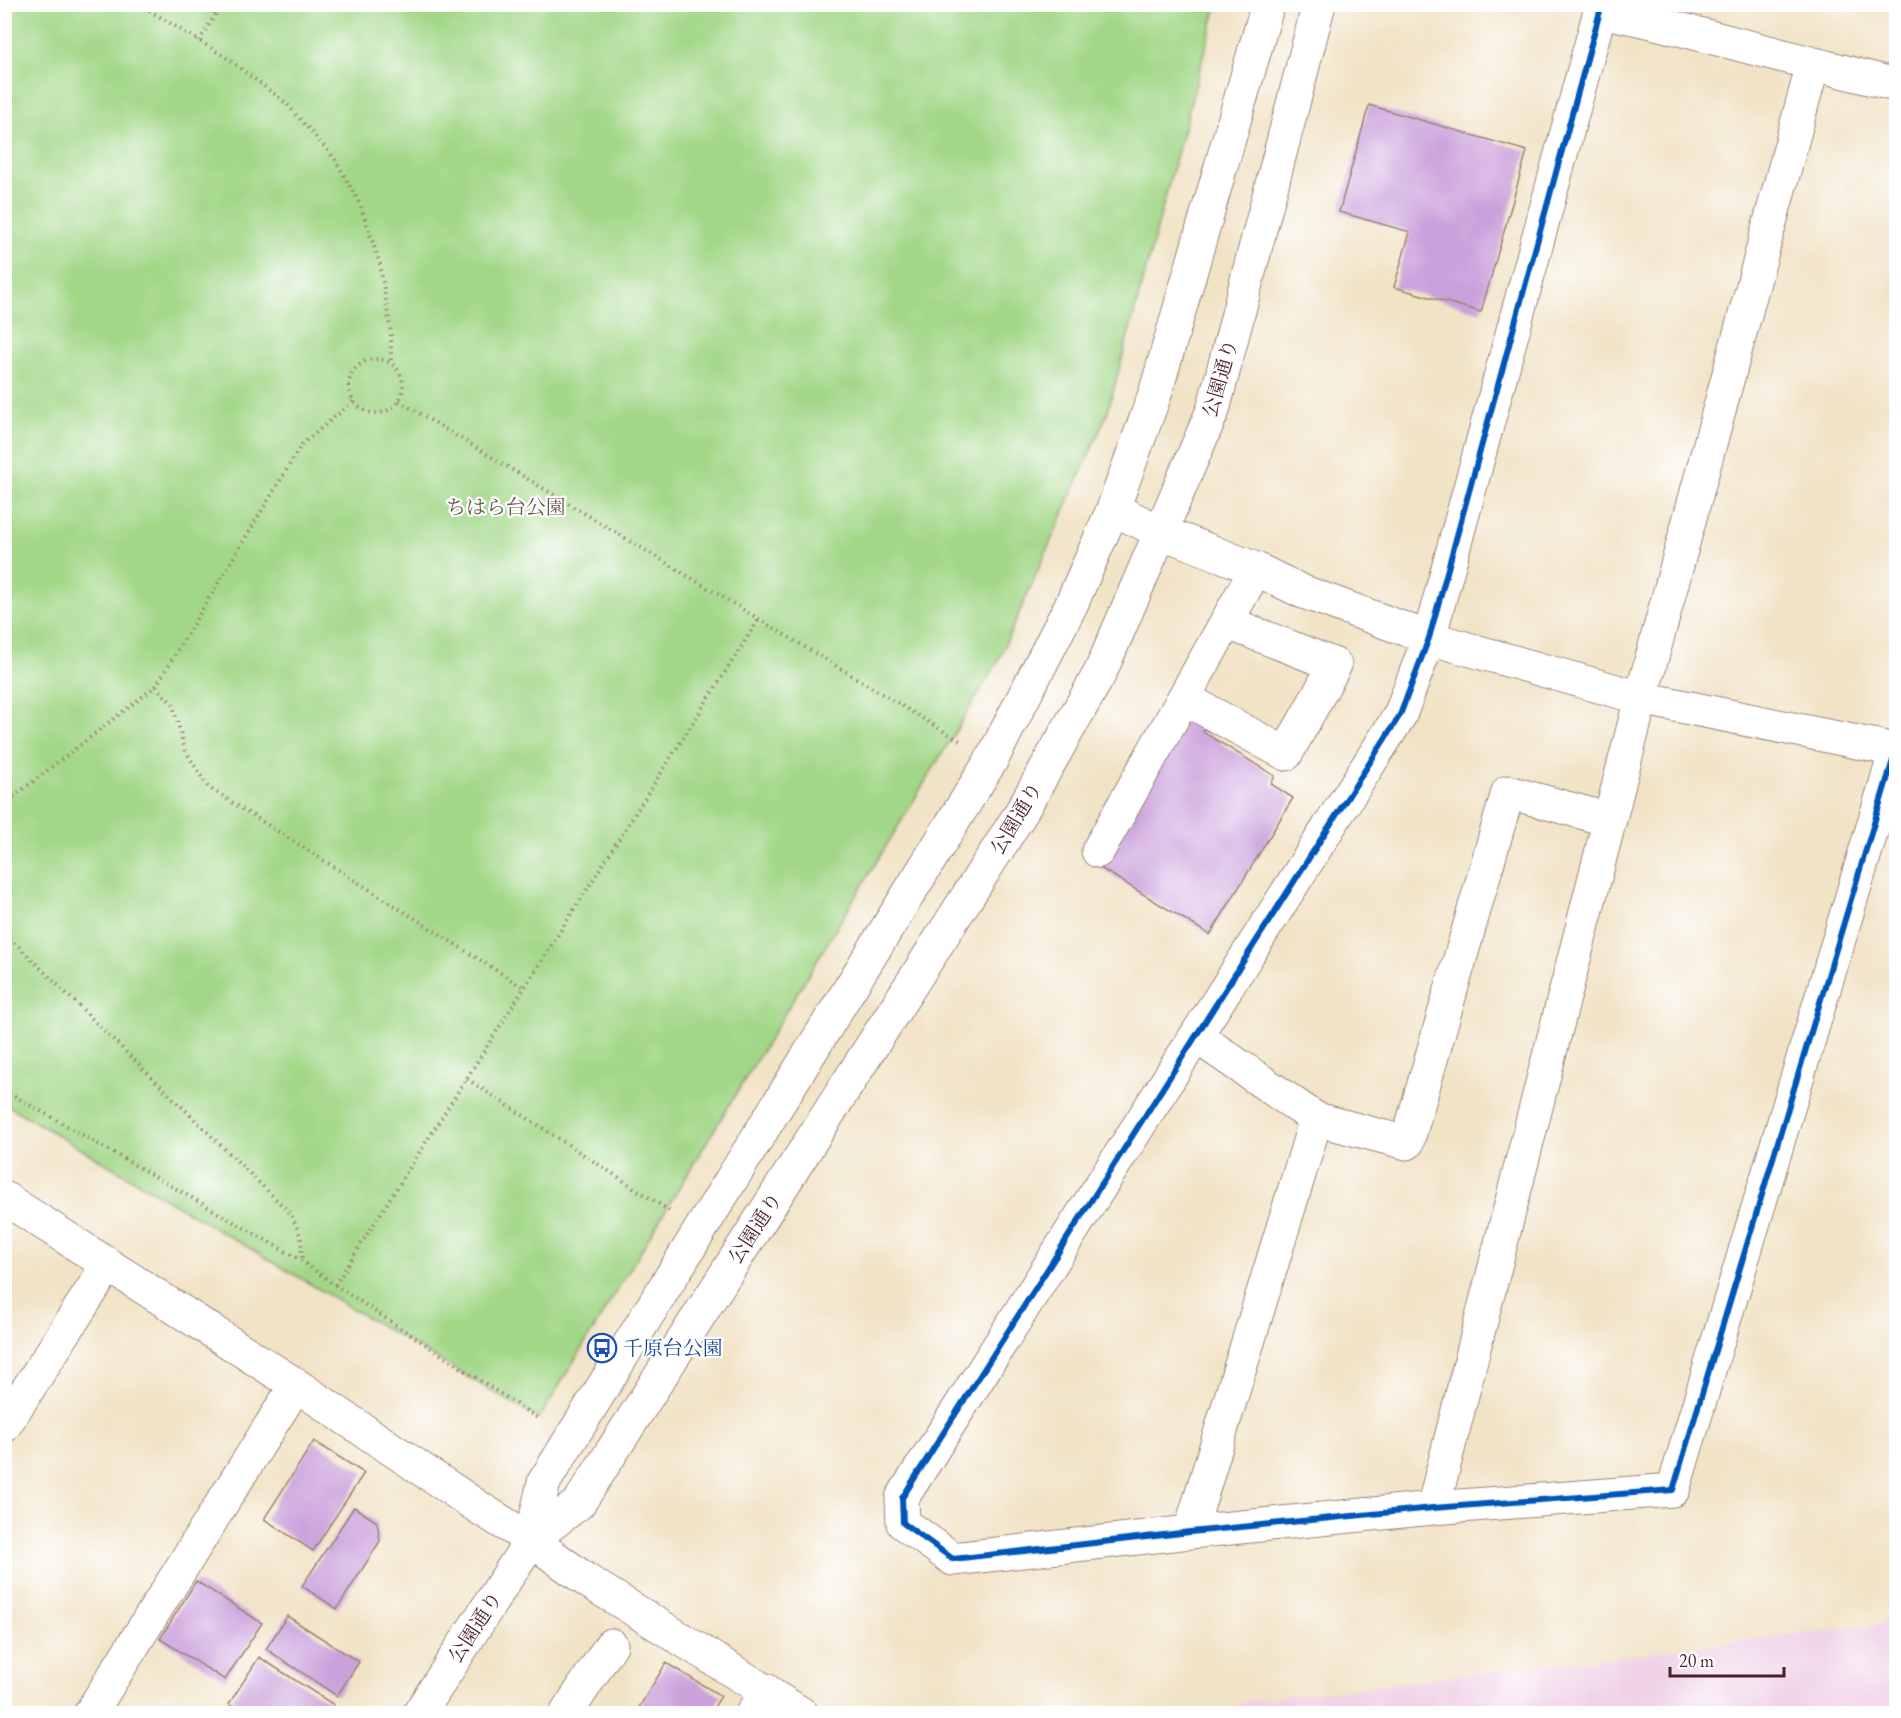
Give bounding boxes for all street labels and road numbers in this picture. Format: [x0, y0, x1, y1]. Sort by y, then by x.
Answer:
street label: 公園通り [1196, 336, 1244, 420]
street label: 公園通り [984, 777, 1048, 859]
street label: 公園通り [722, 1187, 788, 1269]
street label: 公園通り [442, 1586, 508, 1668]

